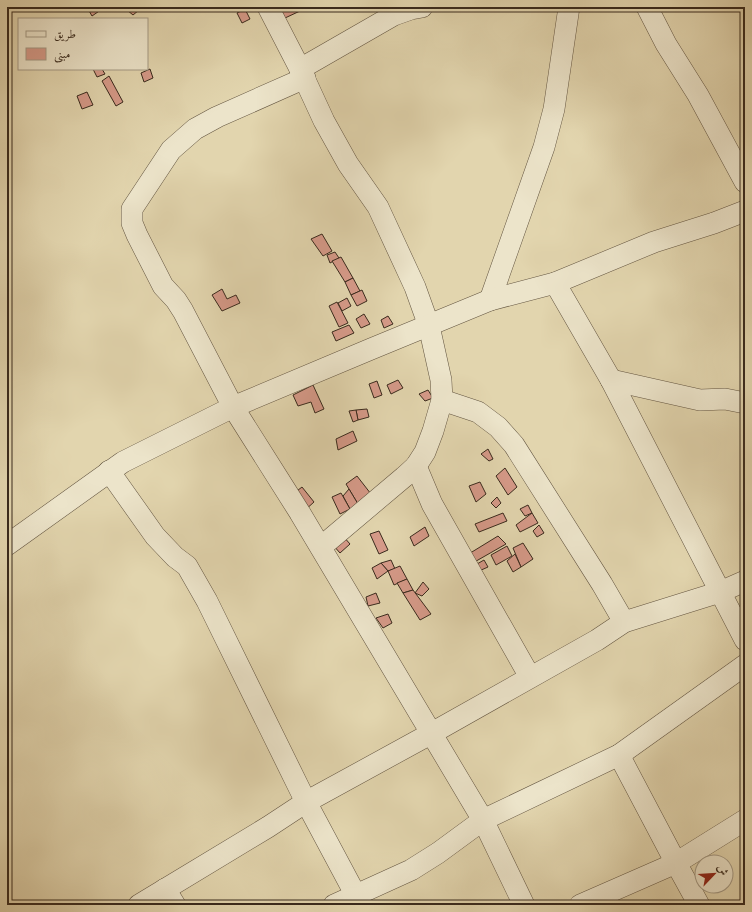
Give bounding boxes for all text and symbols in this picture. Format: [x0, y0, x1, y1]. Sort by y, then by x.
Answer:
legend [18, 18, 148, 70]
text: طريق [54, 26, 76, 42]
text: مبنى [54, 46, 70, 63]
north arrow [694, 854, 734, 894]
text: ش [714, 862, 732, 878]

